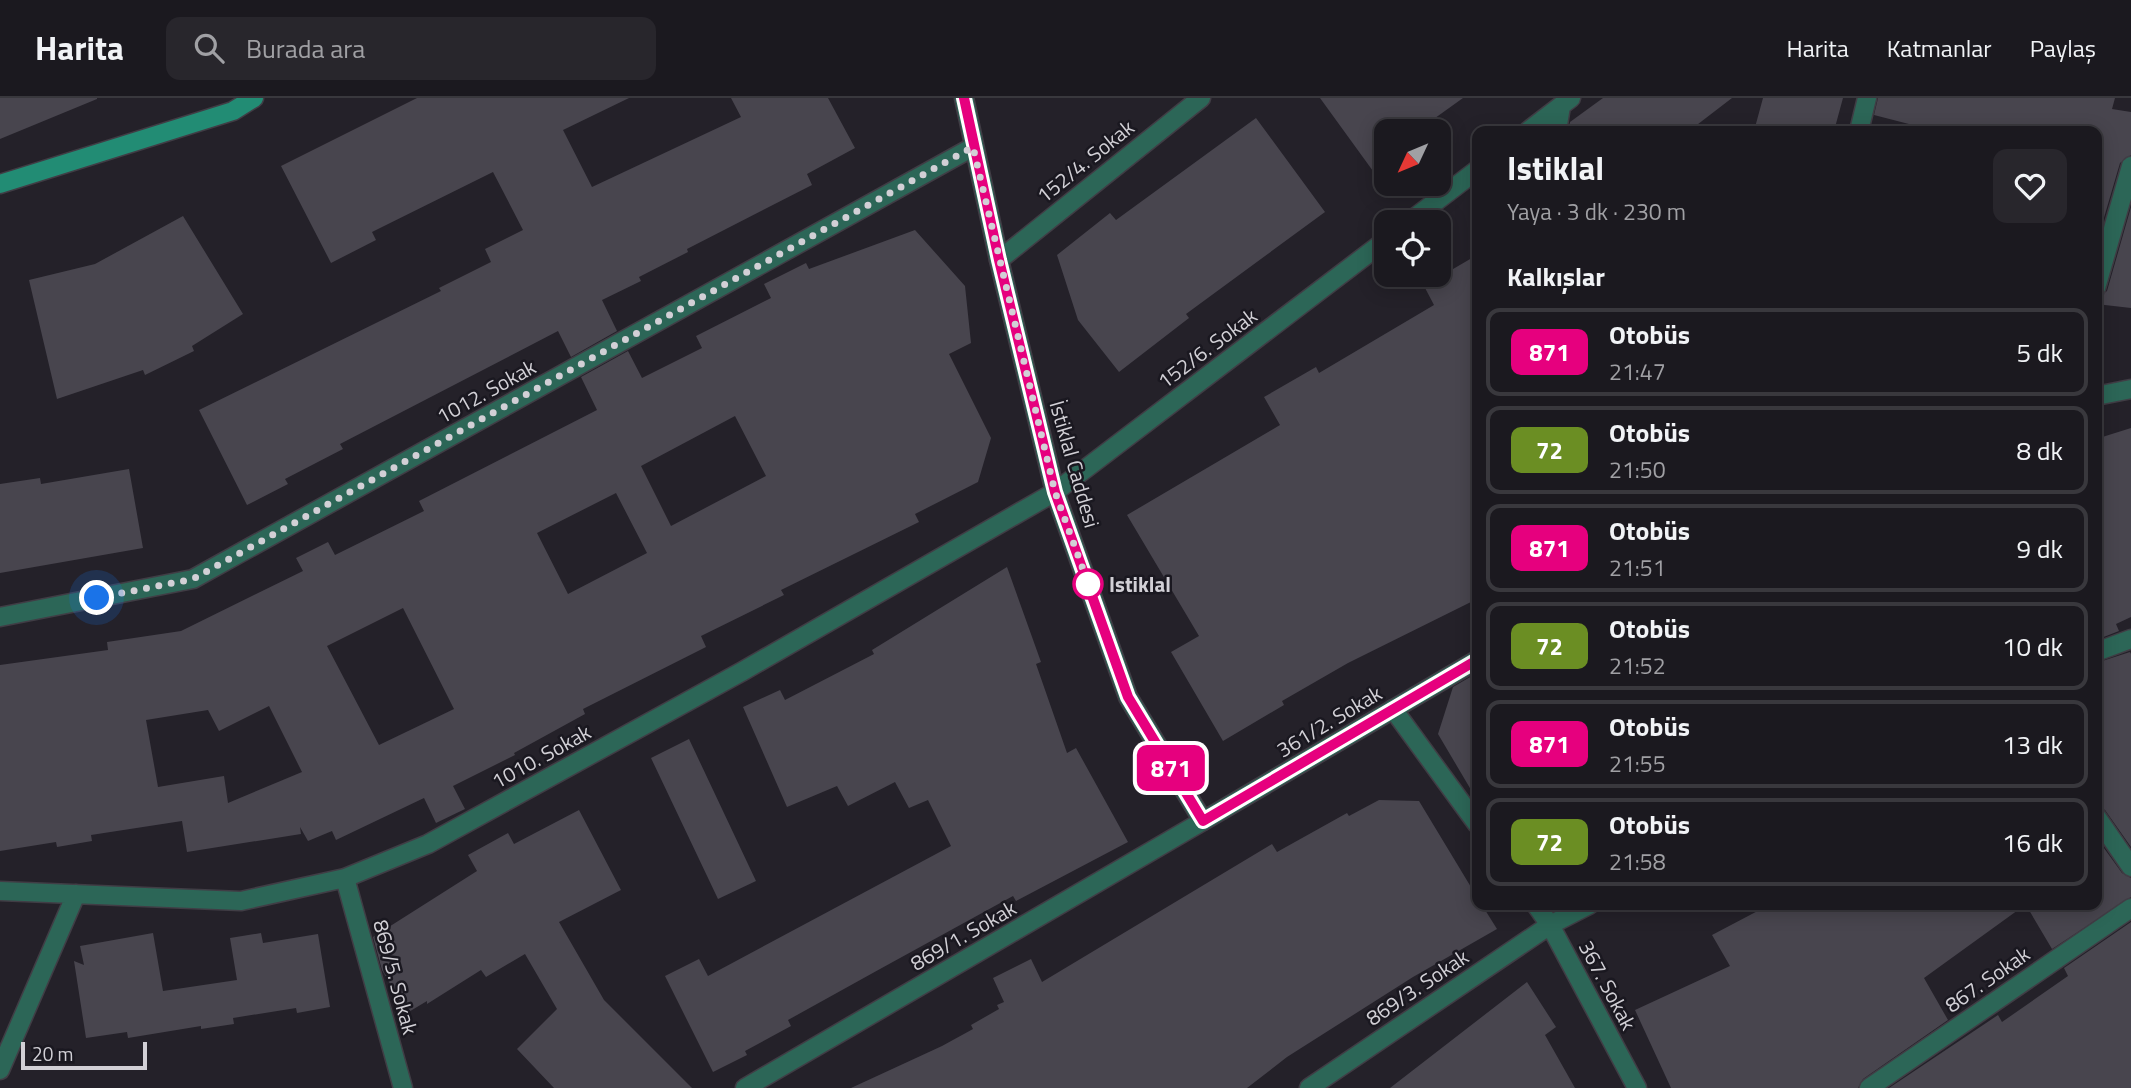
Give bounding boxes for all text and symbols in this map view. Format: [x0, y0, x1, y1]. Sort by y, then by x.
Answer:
search box [166, 17, 656, 80]
text: Harita [35, 23, 124, 73]
icon: search [190, 29, 228, 67]
text: Burada ara [246, 29, 365, 68]
text: Harita [1786, 30, 1849, 66]
text: Katmanlar [1887, 30, 1992, 66]
text: Paylaş [2030, 30, 2096, 66]
street label: 152/4. Sokak [1029, 111, 1141, 211]
north arrow [1374, 119, 1451, 196]
map controls [1374, 119, 1451, 287]
text: Istiklal [1507, 143, 1604, 193]
button: heart [1993, 149, 2067, 223]
text: Yaya · 3 dk · 230 m [1507, 194, 1686, 229]
button: locate [1374, 210, 1451, 287]
text: Kalkışlar [1507, 257, 1605, 296]
street label: 152/6. Sokak [1150, 300, 1264, 396]
text: Otobüs [1609, 315, 1690, 354]
text: 5 dk [2017, 333, 2063, 372]
text: 871 [1529, 334, 1570, 370]
street label: 1012. Sokak [430, 351, 542, 431]
text: 21:47 [1609, 354, 1666, 389]
street label: İstiklal Caddesi [1042, 397, 1108, 531]
text: Otobüs [1609, 413, 1690, 452]
text: 8 dk [2017, 431, 2063, 470]
text: 72 [1536, 432, 1563, 468]
text: 21:50 [1609, 452, 1666, 487]
text: Otobüs [1609, 511, 1690, 550]
text: 9 dk [2017, 529, 2063, 568]
text: 871 [1529, 530, 1570, 566]
text: 21:51 [1609, 550, 1666, 585]
place label: Istiklal [1109, 568, 1171, 600]
marker: Istiklal [1073, 569, 1103, 599]
your location [79, 580, 114, 615]
text: Otobüs [1609, 609, 1690, 648]
text: 10 dk [2002, 627, 2063, 666]
text: 72 [1536, 628, 1563, 664]
text: 21:52 [1609, 648, 1666, 683]
street label: 361/2. Sokak [1270, 677, 1388, 765]
text: Otobüs [1609, 707, 1690, 746]
street label: 1010. Sokak [485, 716, 597, 796]
text: 13 dk [2002, 725, 2063, 764]
text: 871 [1529, 726, 1570, 762]
line badge: 871 [1131, 745, 1211, 791]
text: 21:55 [1609, 746, 1666, 781]
text: 871 [1151, 750, 1191, 786]
text: Otobüs [1609, 805, 1690, 844]
text: 16 dk [2002, 823, 2063, 862]
text: 72 [1536, 824, 1563, 860]
text: 21:58 [1609, 844, 1666, 879]
street label: 869/1. Sokak [904, 892, 1022, 978]
street label: 869/5. Sokak [365, 916, 427, 1038]
street label: 367. Sokak [1571, 934, 1645, 1036]
street label: 867. Sokak [1938, 938, 2036, 1020]
street label: 869/3. Sokak [1359, 941, 1475, 1033]
scale bar [21, 1039, 147, 1071]
text: 20 m [32, 1039, 73, 1068]

